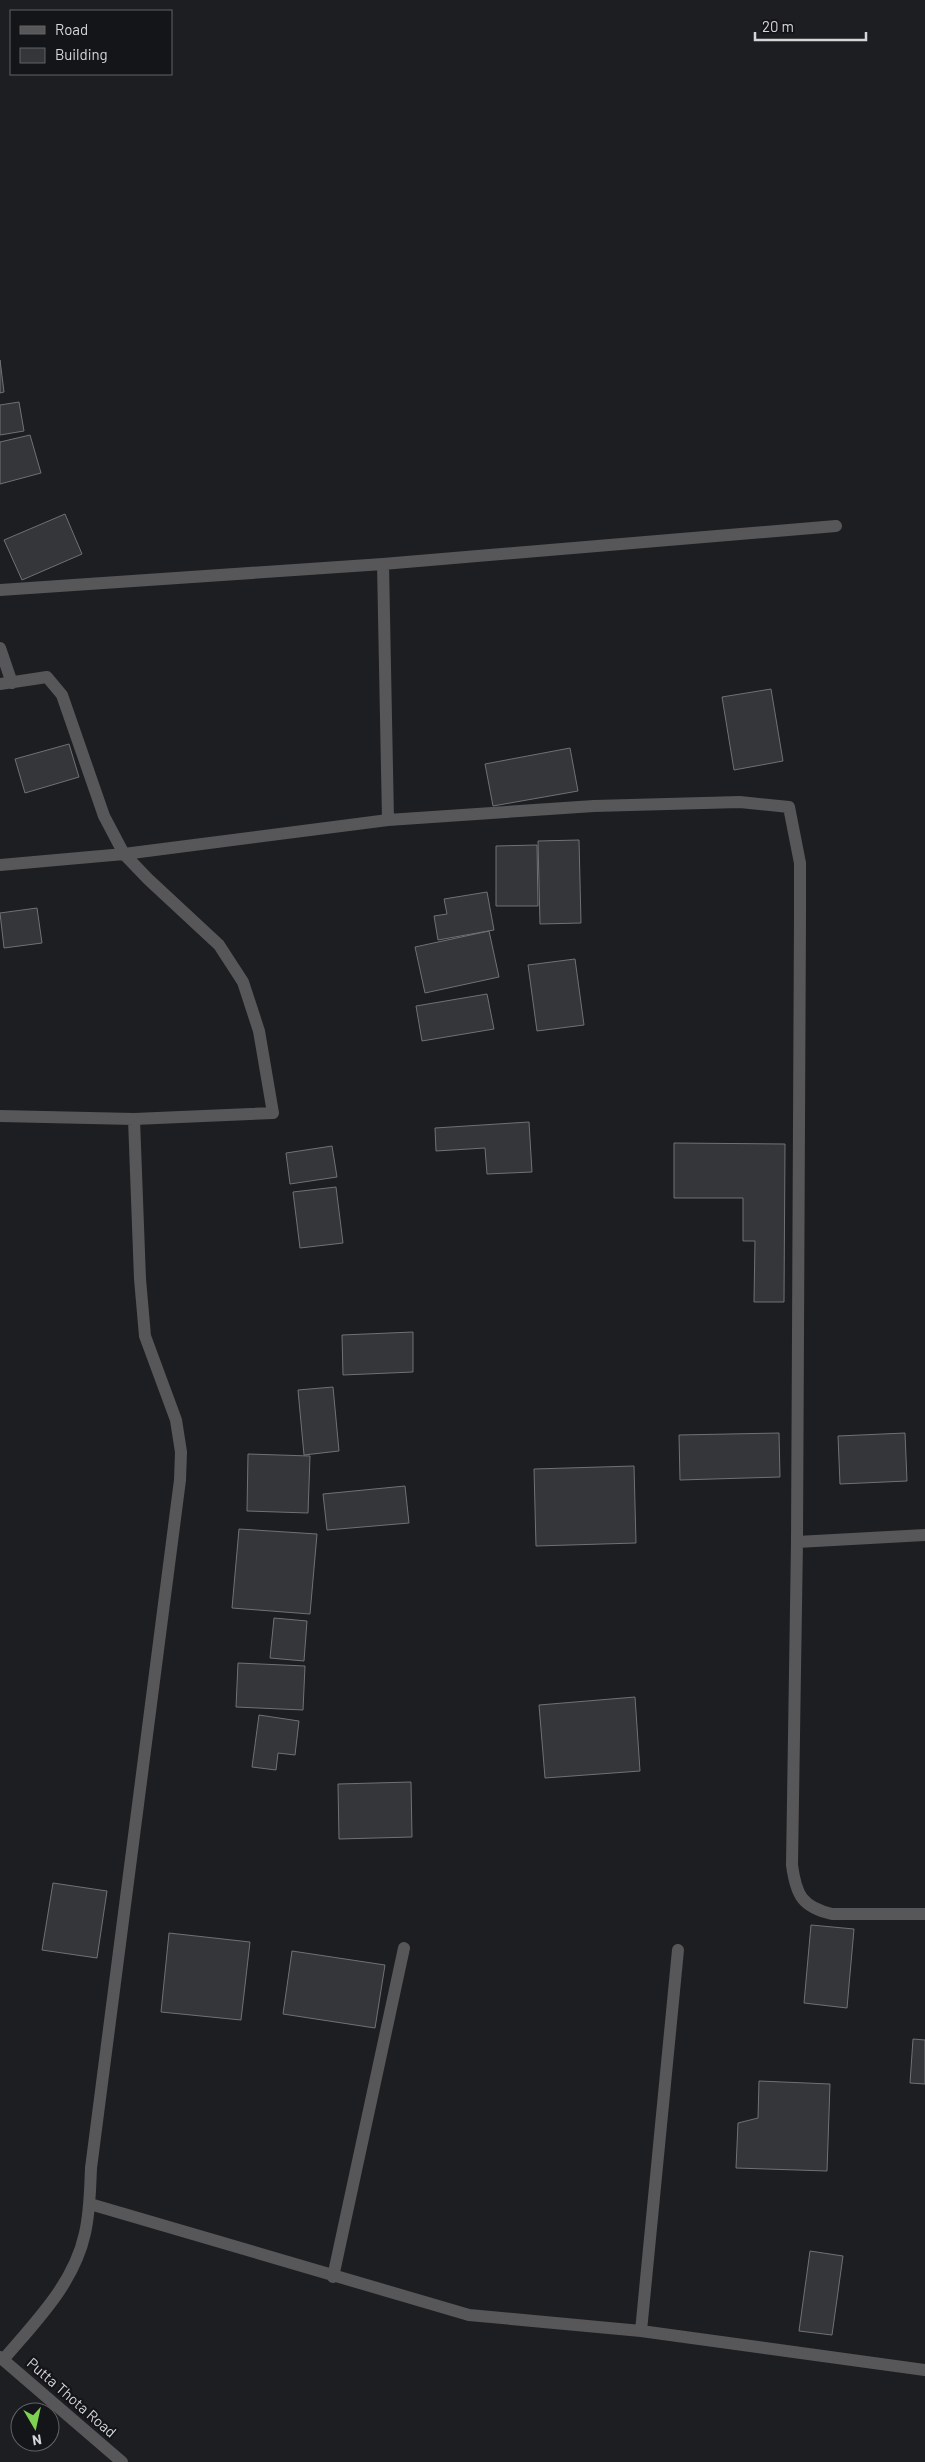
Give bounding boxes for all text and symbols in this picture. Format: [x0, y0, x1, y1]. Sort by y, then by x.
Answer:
legend [10, 10, 172, 75]
scale bar [755, 10, 866, 42]
text: 20 m [762, 17, 794, 35]
text: Road [55, 20, 88, 38]
text: Building [55, 45, 108, 63]
street label: Putta Thota Road [24, 2353, 120, 2441]
north arrow [10, 2402, 60, 2452]
text: N [31, 2431, 43, 2449]

